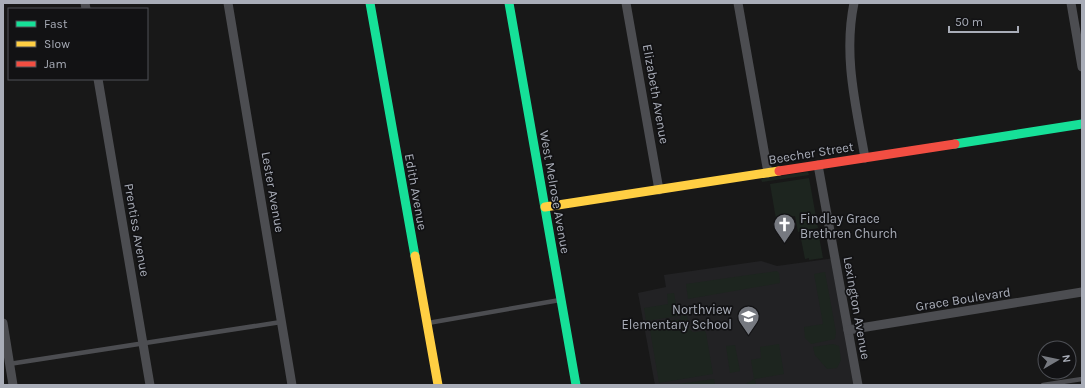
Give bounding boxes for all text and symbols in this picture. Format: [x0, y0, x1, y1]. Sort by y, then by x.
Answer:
legend [8, 8, 148, 80]
scale bar [949, 8, 1018, 34]
text: 50 m [955, 15, 983, 29]
text: Fast [44, 17, 68, 31]
text: Slow [44, 37, 70, 51]
street label: Elizabeth Avenue [640, 43, 672, 145]
text: Jam [44, 57, 67, 71]
street label: West Melrose Avenue [537, 129, 573, 255]
street label: Beecher Street [767, 139, 855, 167]
street label: Lester Avenue [259, 150, 288, 234]
street label: Edith Avenue [402, 153, 430, 232]
street label: Prentiss Avenue [121, 182, 153, 278]
place label: Findlay Grace Brethren Church [800, 211, 897, 241]
church icon: Findlay Grace Brethren Church [771, 212, 797, 245]
street label: Lexington Avenue [841, 255, 873, 361]
street label: Grace Boulevard [914, 284, 1012, 314]
place label: Northview Elementary School [622, 302, 733, 332]
school or university icon: Northview Elementary School [735, 303, 761, 336]
north arrow [1037, 340, 1077, 380]
text: N [1059, 354, 1073, 363]

